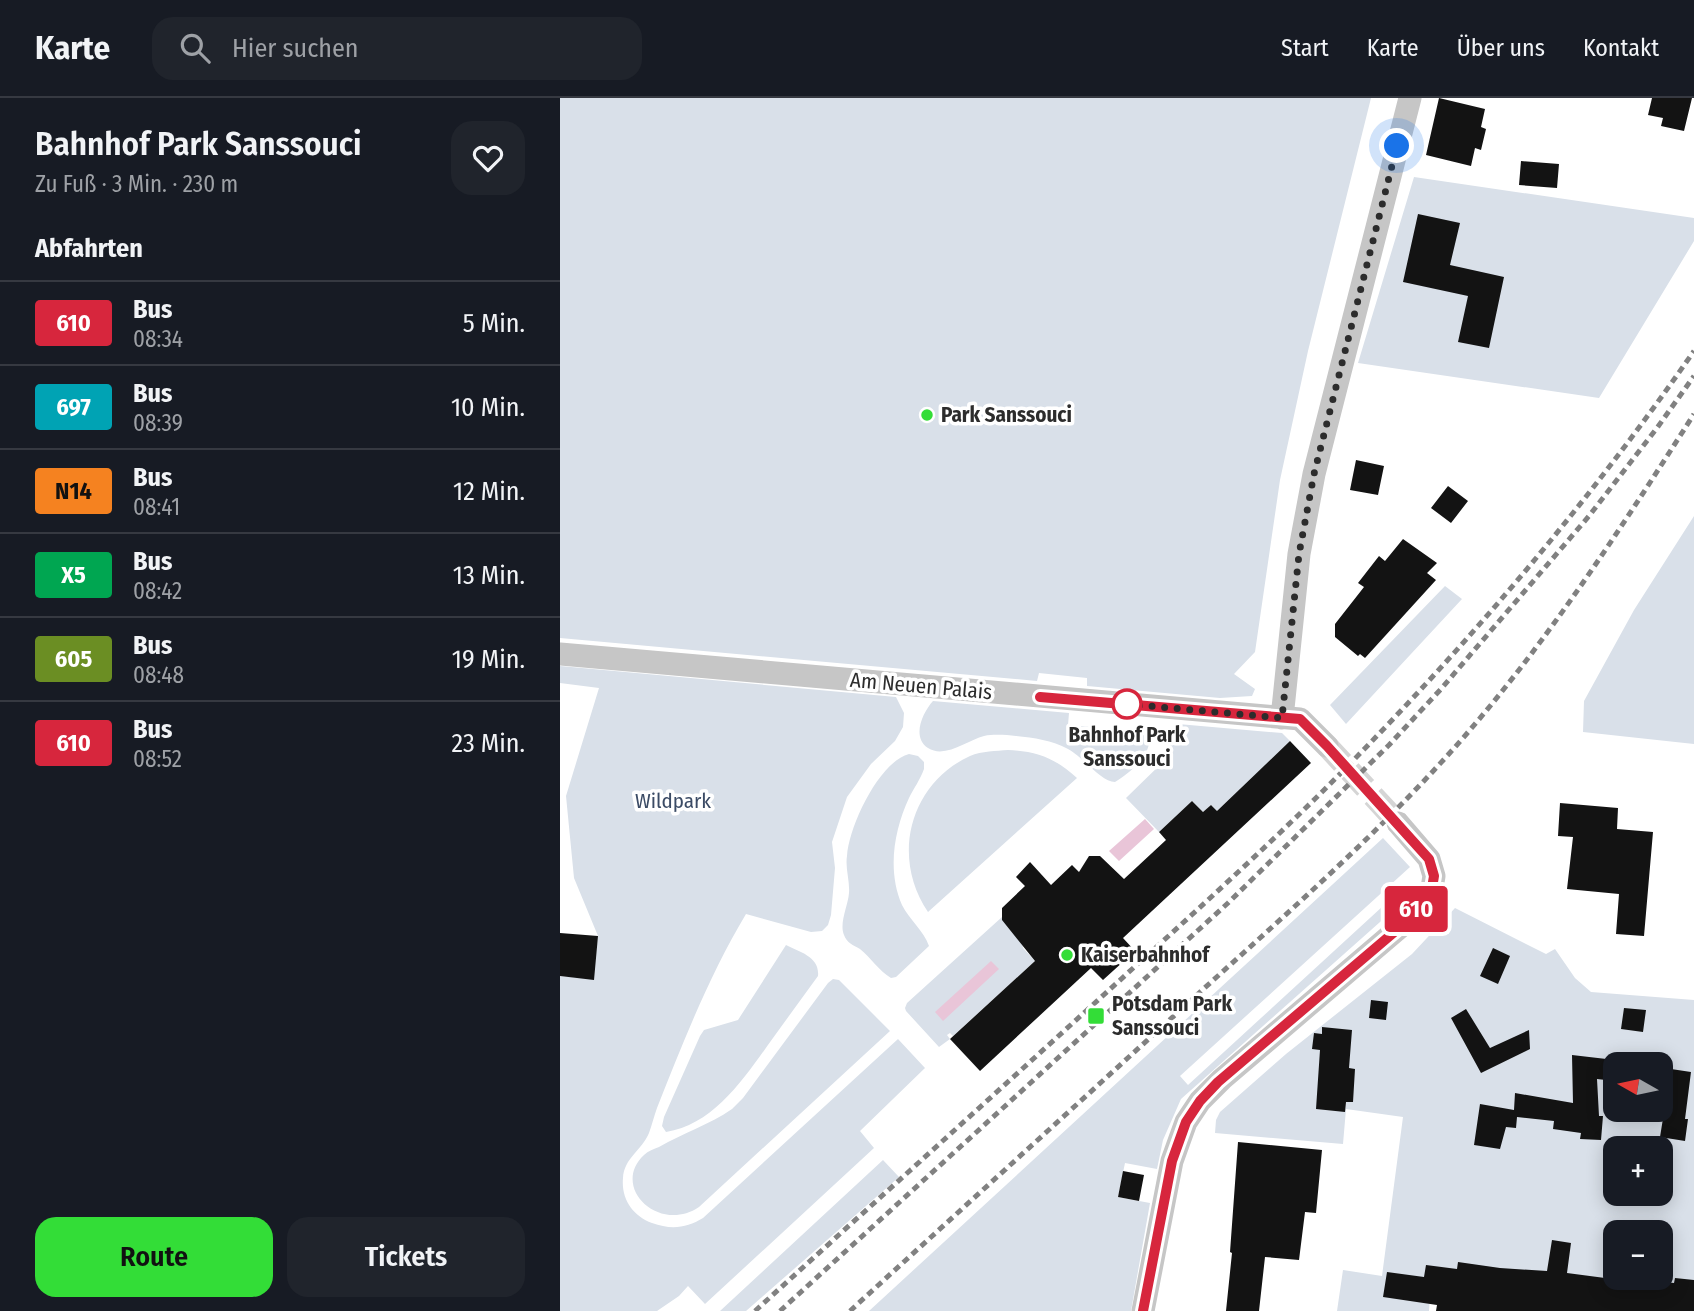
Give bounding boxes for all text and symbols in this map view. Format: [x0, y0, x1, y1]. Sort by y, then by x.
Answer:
search box [152, 17, 642, 80]
text: Karte [35, 28, 110, 68]
icon: search [176, 29, 214, 67]
text: Hier suchen [232, 33, 359, 64]
text: Start [1281, 34, 1329, 62]
text: Karte [1367, 34, 1419, 62]
text: Über uns [1457, 34, 1545, 62]
text: Kontakt [1583, 34, 1659, 62]
button: heart [451, 121, 525, 195]
text: Bahnhof Park Sanssouci [35, 124, 362, 164]
your location [1379, 128, 1414, 163]
text: Zu Fuß · 3 Min. · 230 m [35, 170, 238, 198]
text: Abfahrten [35, 233, 143, 264]
text: Bus [133, 294, 172, 325]
text: 5 Min. [463, 308, 525, 339]
text: 610 [56, 309, 91, 337]
text: 08:34 [133, 325, 183, 353]
text: Bus [133, 378, 172, 409]
text: 10 Min. [451, 392, 525, 423]
text: 697 [56, 393, 91, 421]
place label: Park Sanssouci [941, 402, 1072, 428]
marker: Park Sanssouci [919, 407, 935, 423]
text: 08:39 [133, 409, 183, 437]
text: Bus [133, 462, 172, 493]
text: 12 Min. [453, 476, 525, 507]
text: N14 [55, 477, 92, 505]
text: 08:41 [133, 493, 180, 521]
text: Bus [133, 546, 172, 577]
text: 13 Min. [453, 560, 525, 591]
text: X5 [61, 561, 86, 589]
text: 08:42 [133, 577, 182, 605]
text: Bus [133, 630, 172, 661]
text: 19 Min. [452, 644, 525, 675]
text: 605 [55, 645, 92, 673]
text: 08:48 [133, 661, 184, 689]
street label: Am Neuen Palais [849, 667, 993, 705]
marker: Bahnhof Park Sanssouci [1112, 689, 1142, 719]
text: Bus [133, 714, 172, 745]
place label: Bahnhof Park Sanssouci [1069, 722, 1186, 772]
text: 23 Min. [451, 728, 525, 759]
text: 610 [56, 729, 91, 757]
text: 08:52 [133, 745, 182, 773]
park label: Wildpark [635, 788, 711, 814]
line badge: 610 [1376, 886, 1456, 932]
text: 610 [1399, 895, 1433, 923]
place label: Kaiserbahnhof [1081, 942, 1211, 968]
marker: Kaiserbahnhof [1059, 947, 1075, 963]
place label: Potsdam Park Sanssouci [1112, 991, 1232, 1041]
marker: Potsdam Park Sanssouci [1086, 1006, 1106, 1026]
north arrow [1603, 1052, 1673, 1122]
map controls [1603, 1052, 1673, 1290]
button: + [1603, 1136, 1673, 1206]
button: Route [35, 1217, 273, 1297]
button: Tickets [287, 1217, 525, 1297]
button: − [1603, 1220, 1673, 1290]

